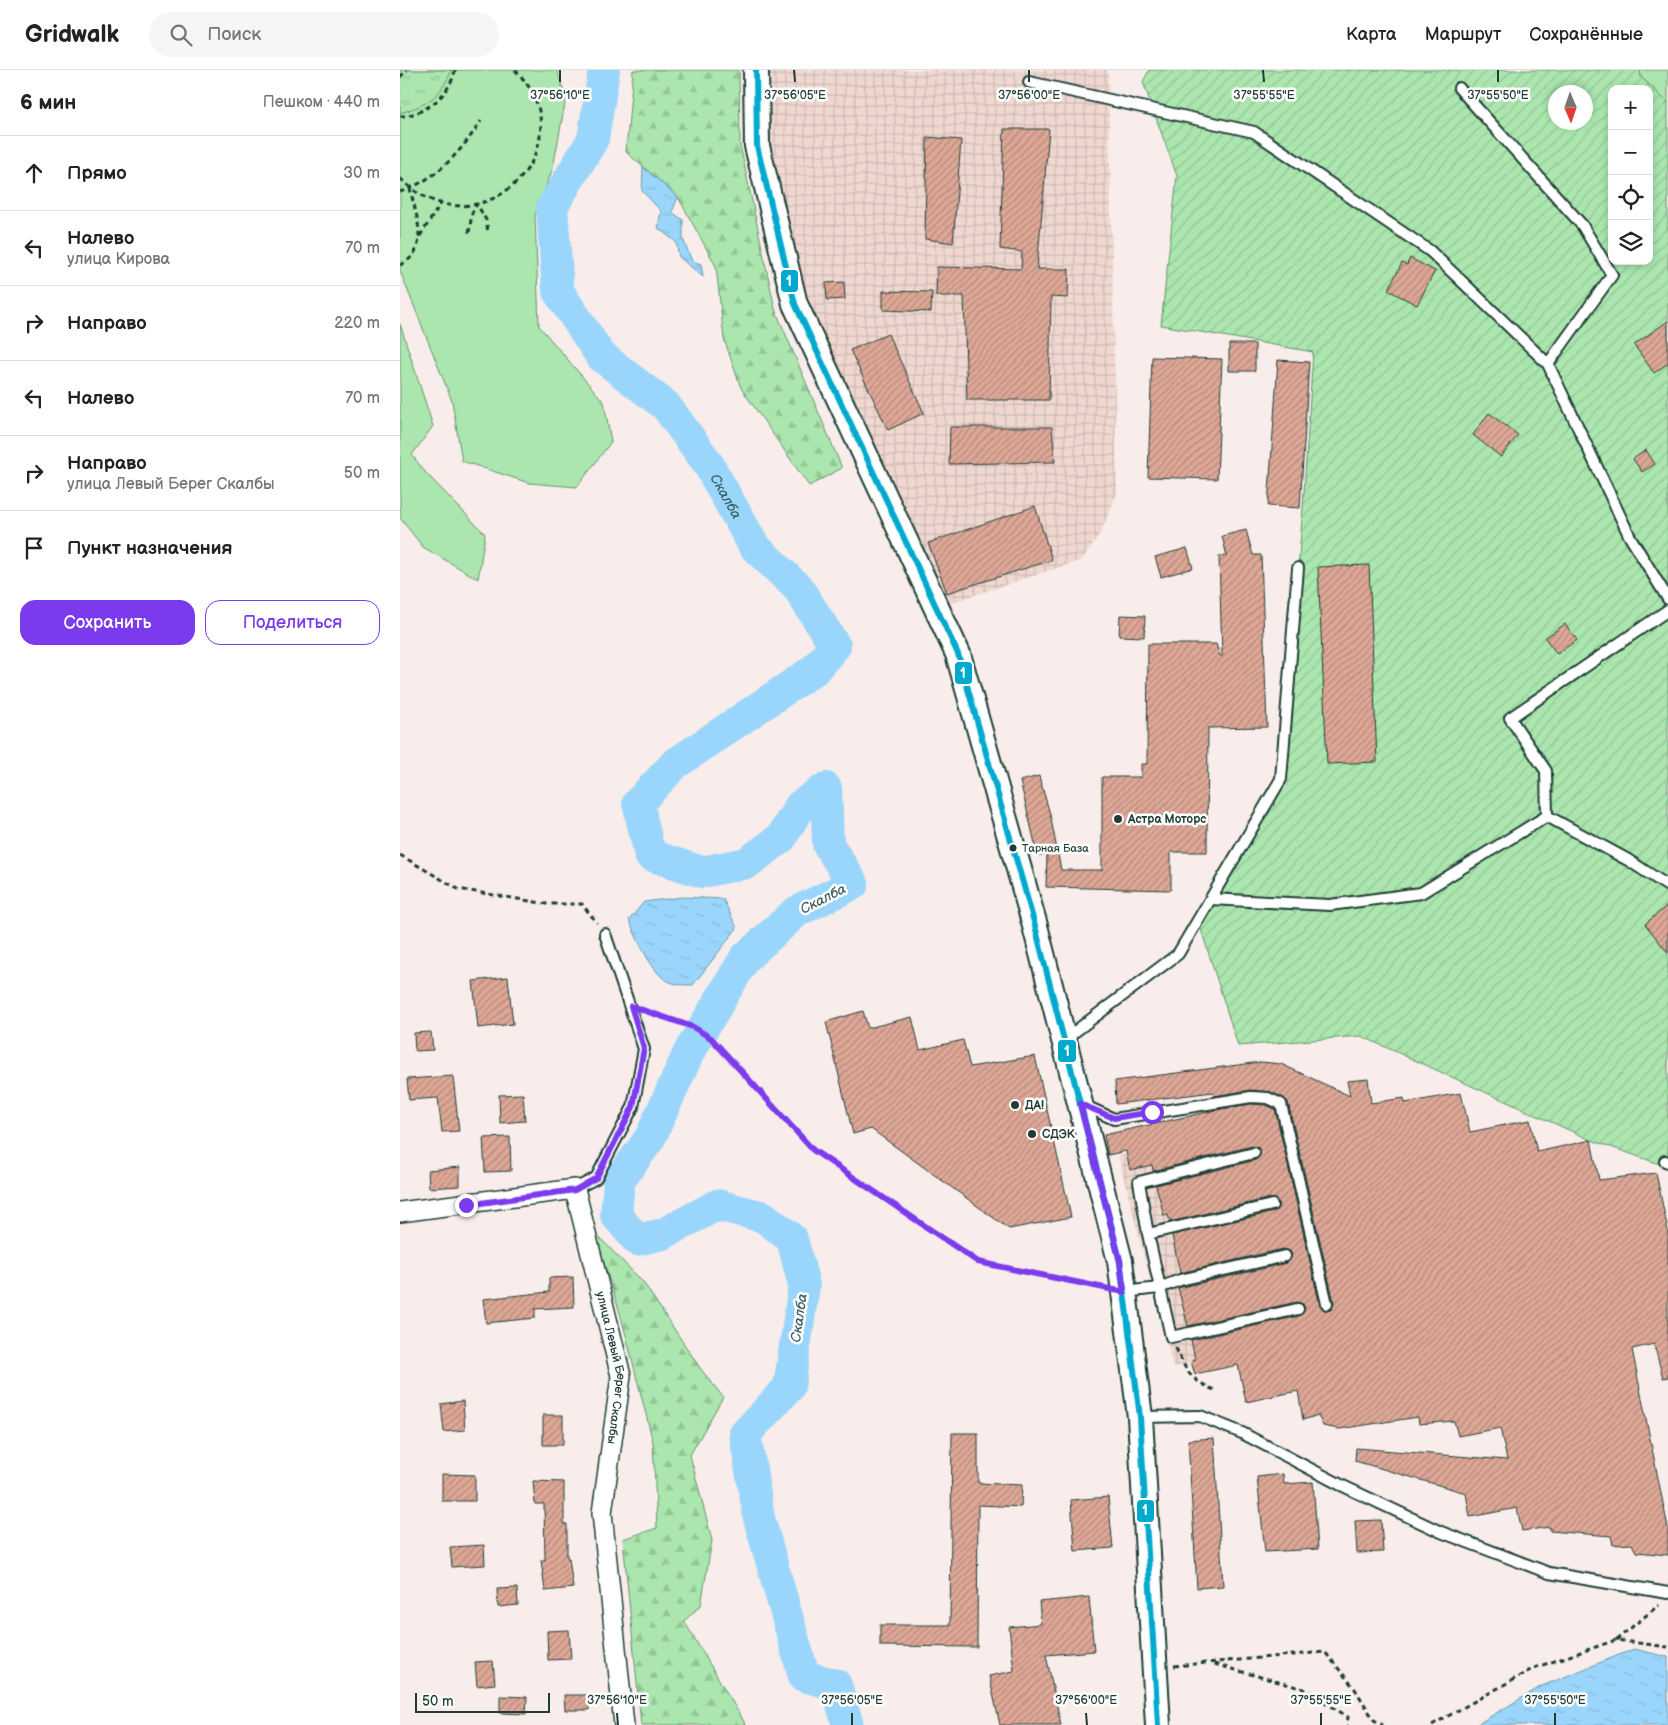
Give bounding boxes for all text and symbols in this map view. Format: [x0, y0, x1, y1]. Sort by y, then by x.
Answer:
search box [149, 12, 499, 57]
text: Gridwalk [25, 20, 119, 49]
icon: search [167, 21, 195, 49]
text: Поиск [207, 23, 261, 46]
text: Карта [1346, 24, 1397, 45]
text: Маршрут [1425, 24, 1501, 45]
text: Сохранённые [1529, 24, 1643, 45]
north arrow [1548, 85, 1593, 130]
map controls [1608, 85, 1653, 265]
button: + [1608, 85, 1653, 130]
text: 37°56'10"E [530, 88, 590, 103]
text: 37°56'05"E [764, 88, 826, 103]
text: 37°56'00"E [998, 88, 1060, 103]
text: 37°55'55"E [1233, 88, 1295, 103]
text: 37°55'50"E [1467, 88, 1529, 103]
text: 6 мин [20, 90, 76, 115]
text: Пешком · 440 m [263, 93, 380, 112]
button: − [1608, 130, 1653, 175]
icon: ahead [20, 159, 48, 187]
text: Прямо [67, 162, 127, 185]
text: 30 m [343, 164, 380, 183]
button: locate [1608, 175, 1653, 220]
button: layers [1608, 220, 1653, 265]
text: Налево [67, 227, 134, 250]
icon: left [20, 234, 48, 262]
text: 70 m [345, 239, 380, 258]
text: улица Кирова [67, 250, 170, 269]
line badge: 1 [780, 269, 799, 293]
text: 1 [786, 273, 792, 290]
icon: right [20, 309, 48, 337]
text: Направо [67, 312, 147, 335]
text: 220 m [334, 314, 380, 333]
icon: left [20, 384, 48, 412]
text: Налево [67, 387, 134, 410]
text: 70 m [345, 389, 380, 408]
text: Направо [67, 452, 147, 475]
icon: right [20, 459, 48, 487]
text: 50 m [344, 464, 380, 483]
water label: Скалба [707, 471, 746, 522]
text: улица Левый Берег Скалбы [67, 475, 274, 494]
icon: arrive [20, 534, 48, 562]
text: Пункт назначения [67, 537, 232, 560]
button: Сохранить [20, 600, 195, 645]
button: Поделиться [205, 600, 380, 645]
line badge: 1 [954, 661, 973, 685]
text: 1 [960, 665, 966, 682]
place label: Астра Моторс [1127, 812, 1206, 827]
marker: Астра Моторс [1112, 813, 1124, 825]
place label: Тарная База [1022, 842, 1089, 855]
marker: Тарная База [1008, 843, 1018, 853]
water label: Скалба [797, 880, 849, 918]
line badge: 1 [1057, 1039, 1077, 1063]
text: 1 [1064, 1043, 1070, 1060]
place label: ДА! [1025, 1098, 1044, 1113]
marker: ДА! [1009, 1099, 1021, 1111]
route start [1141, 1101, 1164, 1124]
place label: СДЭК [1042, 1127, 1076, 1142]
marker: СДЭК [1026, 1128, 1038, 1140]
route end [455, 1194, 478, 1217]
street label: улица Левый Берег Скалбы [593, 1290, 629, 1445]
water label: Скалба [787, 1292, 811, 1344]
line badge: 1 [1136, 1499, 1155, 1523]
text: 1 [1142, 1502, 1148, 1519]
scale bar [415, 1690, 550, 1713]
text: 50 m [422, 1693, 454, 1710]
text: 37°56'10"E [587, 1693, 647, 1708]
text: 37°56'05"E [821, 1693, 883, 1708]
text: 37°56'00"E [1055, 1693, 1117, 1708]
text: 37°55'55"E [1290, 1693, 1352, 1708]
text: 37°55'50"E [1524, 1693, 1586, 1708]

